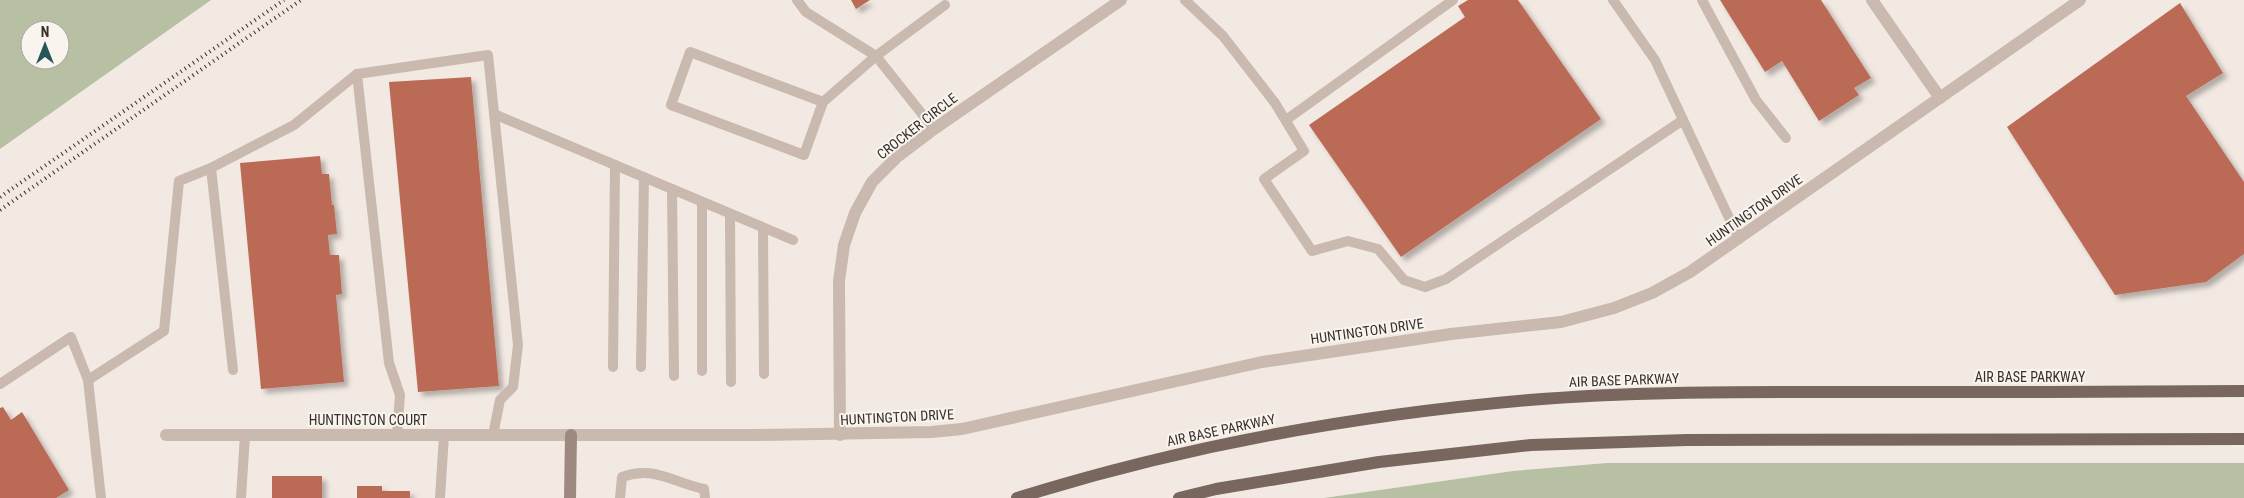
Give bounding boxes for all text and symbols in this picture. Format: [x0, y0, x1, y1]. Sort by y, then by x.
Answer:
north arrow [20, 20, 70, 70]
text: N [41, 24, 49, 40]
street label: CROCKER CIRCLE [874, 90, 960, 162]
street label: HUNTINGTON DRIVE [1703, 171, 1805, 249]
street label: HUNTINGTON DRIVE [1309, 315, 1425, 347]
street label: AIR BASE PARKWAY [1975, 369, 2086, 385]
street label: AIR BASE PARKWAY [1569, 370, 1680, 390]
street label: HUNTINGTON DRIVE [840, 406, 954, 428]
street label: AIR BASE PARKWAY [1165, 411, 1277, 449]
street label: HUNTINGTON COURT [309, 412, 427, 428]

